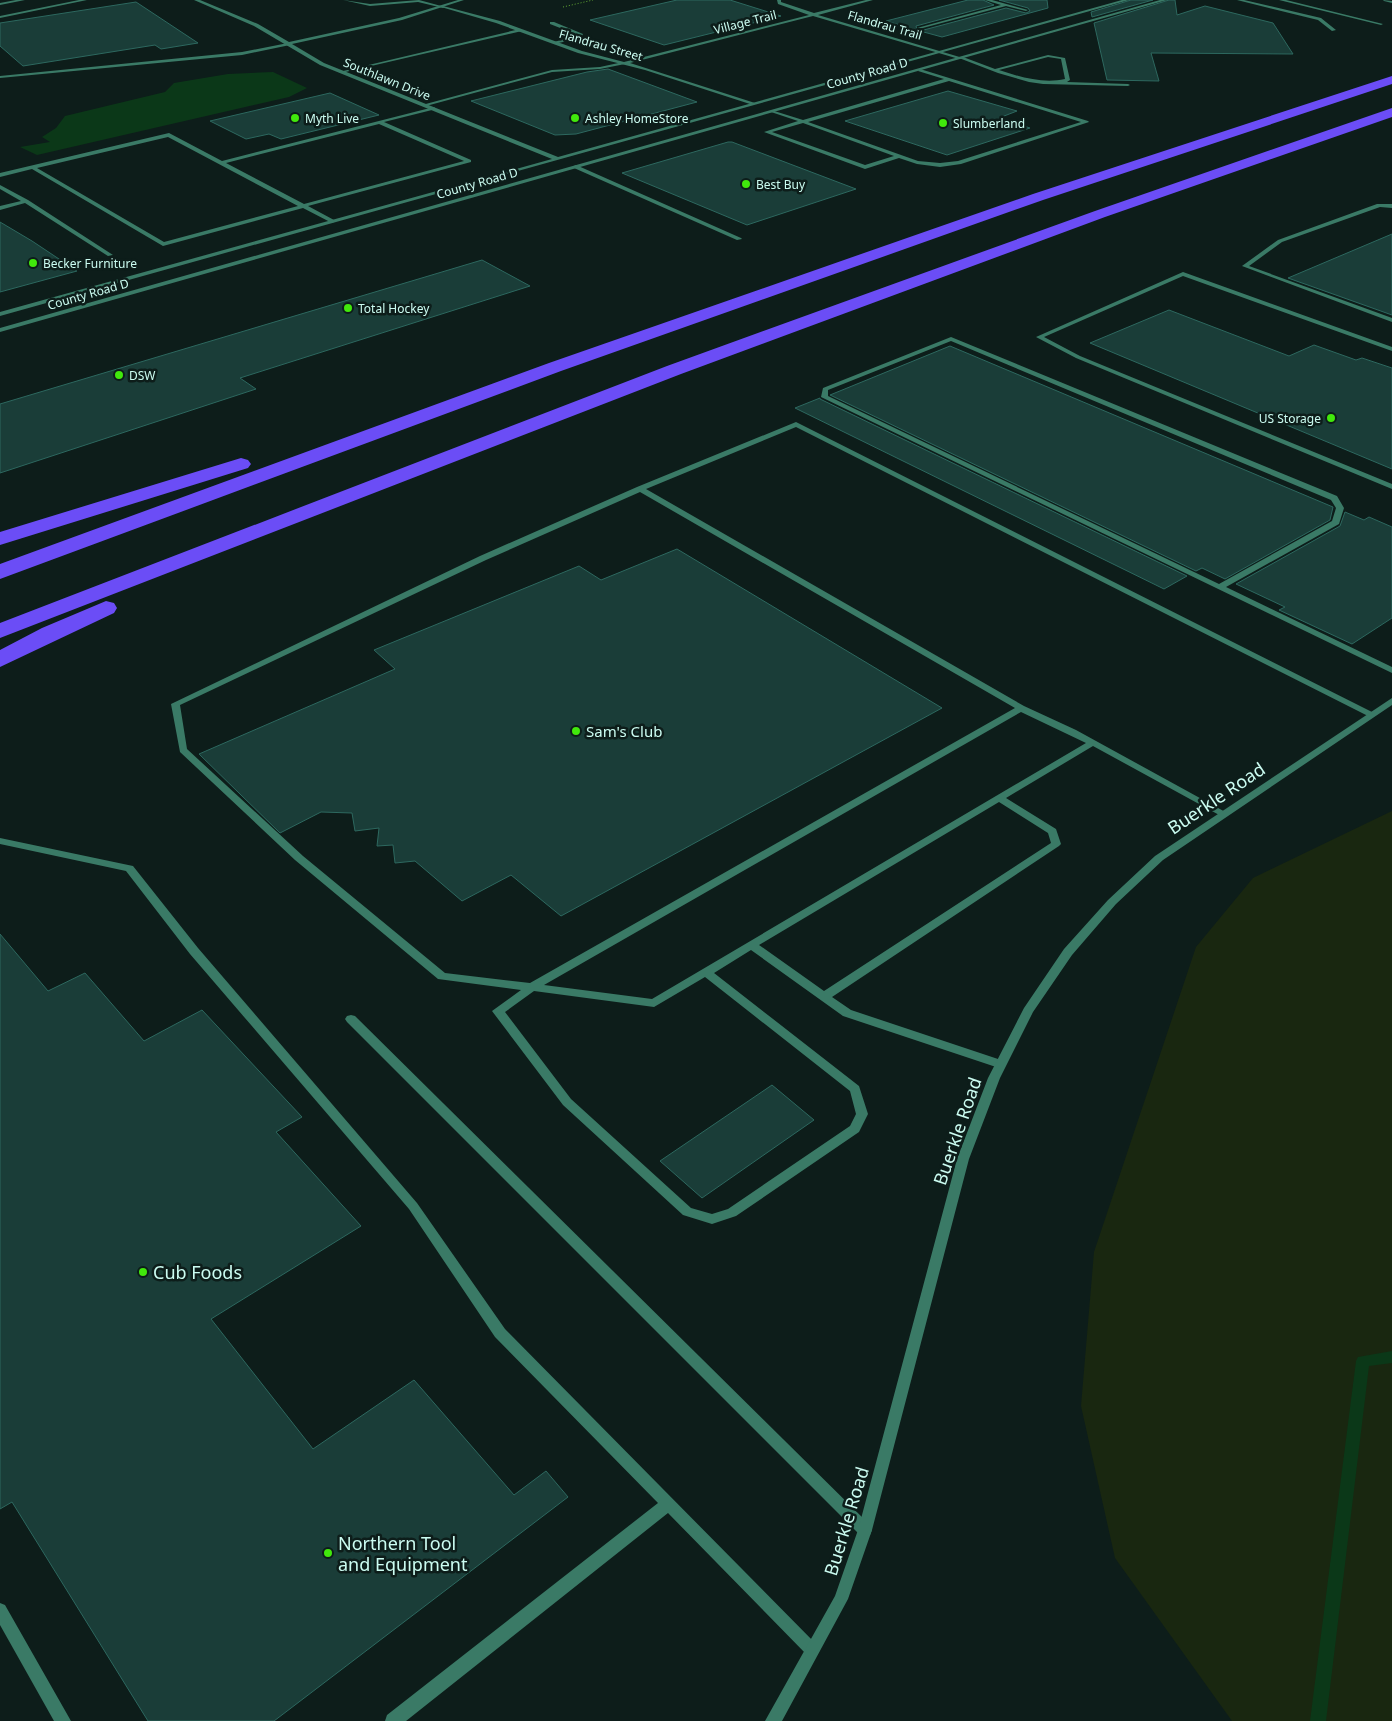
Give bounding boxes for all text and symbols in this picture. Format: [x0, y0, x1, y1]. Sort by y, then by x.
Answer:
street label: Village Trail [712, 6, 778, 38]
street label: Flandrau Trail [846, 6, 924, 44]
street label: Flandrau Street [557, 25, 645, 65]
street label: County Road D [824, 53, 910, 93]
street label: Southlawn Drive [341, 54, 433, 104]
place label: Myth Live [305, 110, 359, 127]
place label: Ashley HomeStore [585, 110, 689, 127]
marker: Myth Live [289, 112, 301, 124]
marker: Ashley HomeStore [569, 112, 581, 124]
place label: Slumberland [953, 115, 1025, 132]
marker: Slumberland [937, 117, 949, 129]
street label: County Road D [434, 163, 520, 203]
place label: Best Buy [756, 176, 806, 193]
marker: Best Buy [740, 178, 752, 190]
place label: Becker Furniture [43, 255, 137, 272]
marker: Becker Furniture [27, 257, 39, 269]
street label: County Road D [45, 274, 131, 314]
place label: Total Hockey [358, 300, 430, 317]
marker: Total Hockey [342, 302, 354, 314]
place label: DSW [129, 367, 156, 384]
marker: DSW [113, 369, 125, 381]
place label: US Storage [1259, 410, 1321, 427]
marker: US Storage [1325, 412, 1337, 424]
place label: Sam's Club [586, 721, 662, 741]
marker: Sam's Club [570, 725, 582, 737]
street label: Buerkle Road [1163, 757, 1269, 839]
street label: Buerkle Road [927, 1074, 987, 1188]
place label: Cub Foods [153, 1260, 242, 1284]
marker: Cub Foods [137, 1266, 149, 1278]
street label: Buerkle Road [818, 1464, 874, 1578]
place label: Northern Tool and Equipment [338, 1531, 468, 1576]
marker: Northern Tool and Equipment [322, 1547, 334, 1559]

